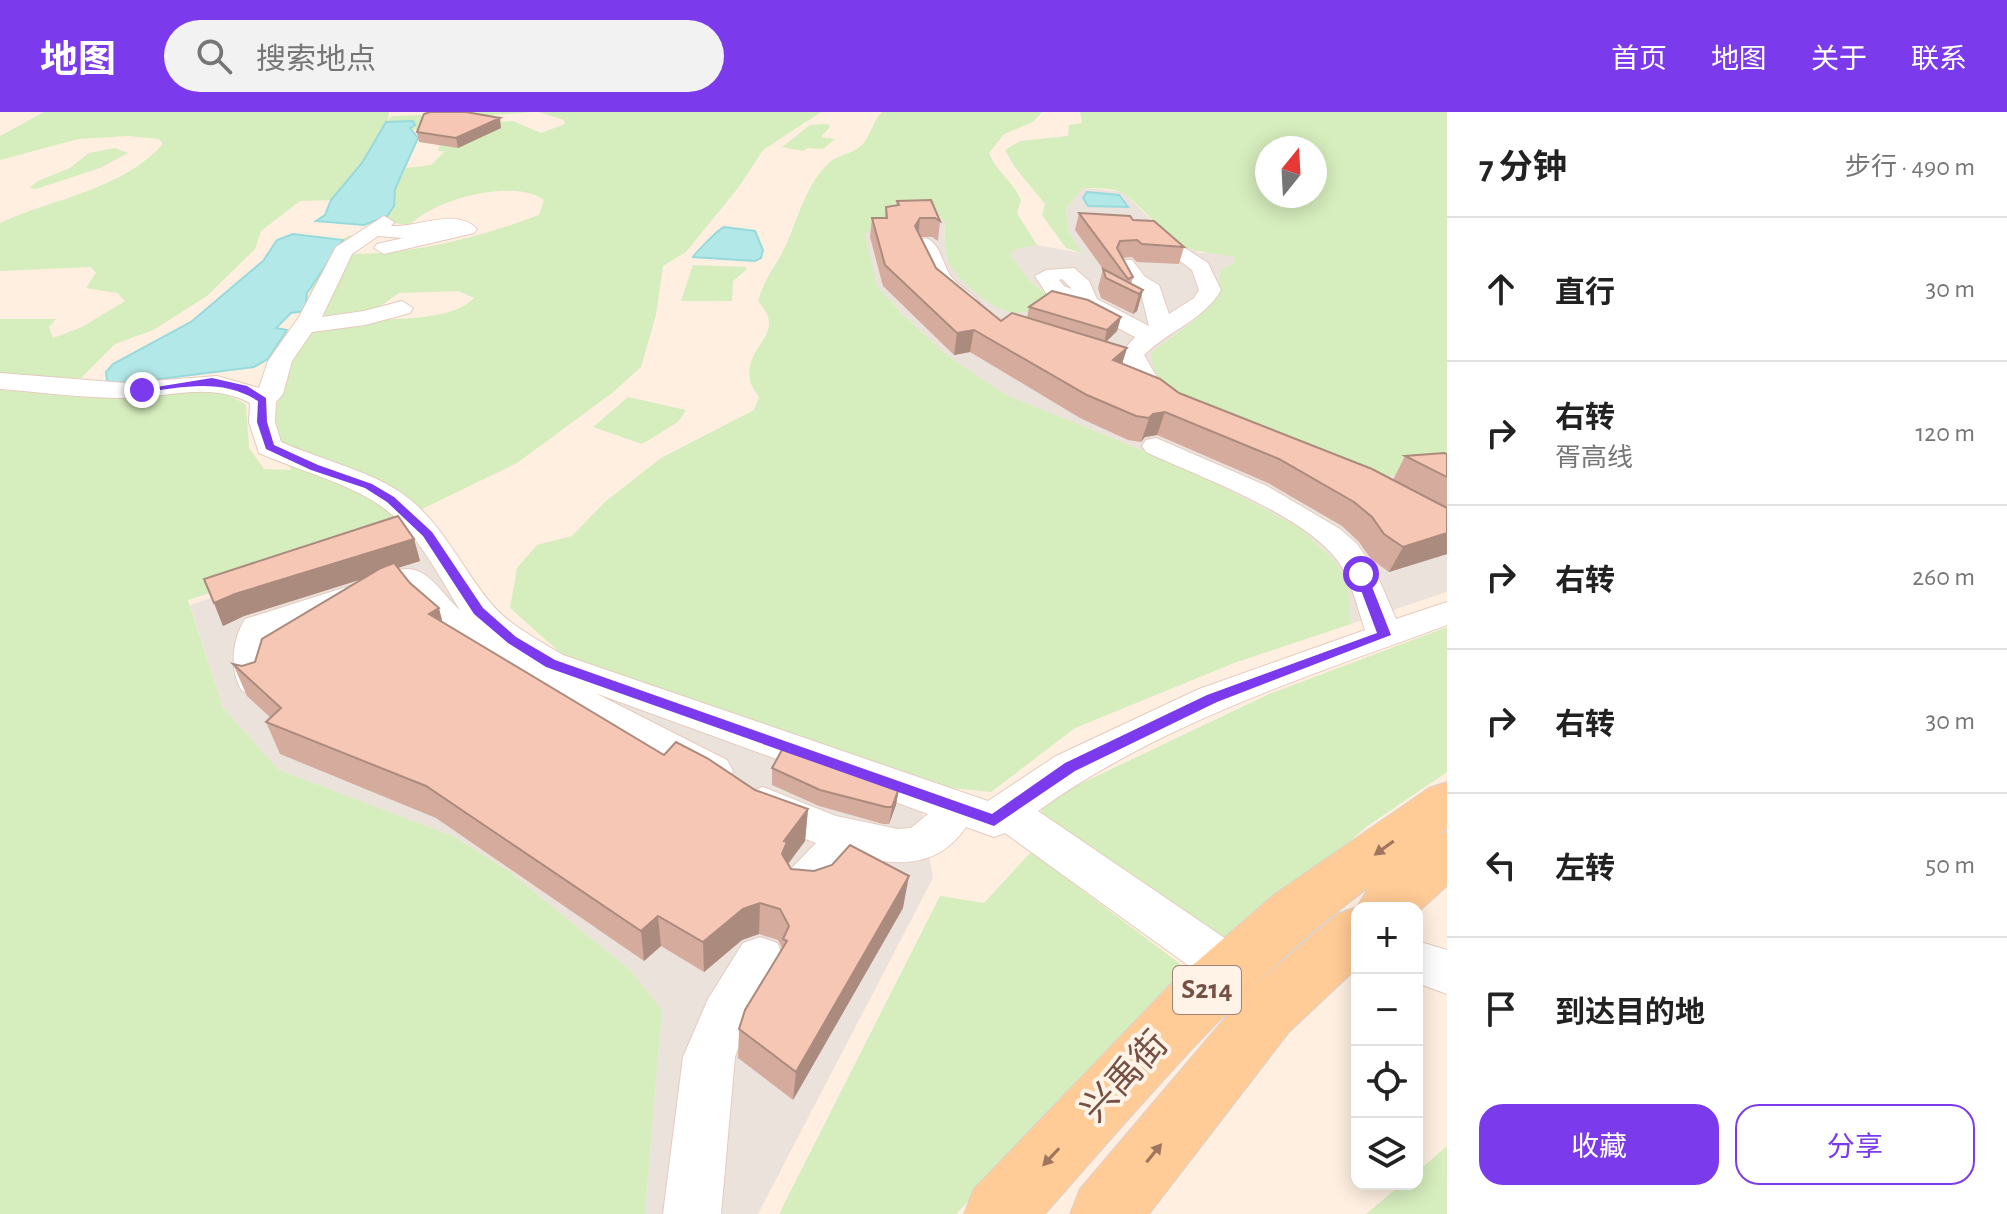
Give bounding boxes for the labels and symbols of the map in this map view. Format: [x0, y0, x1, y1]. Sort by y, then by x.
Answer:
north arrow [1255, 136, 1327, 208]
route end [124, 372, 160, 408]
route start [1343, 556, 1379, 592]
one-way arrow [1373, 839, 1394, 855]
road number: S214 [1173, 966, 1241, 1014]
street label: 兴禹街 [1074, 1024, 1175, 1129]
one-way arrow [1145, 1143, 1162, 1163]
one-way arrow [1043, 1148, 1061, 1167]

